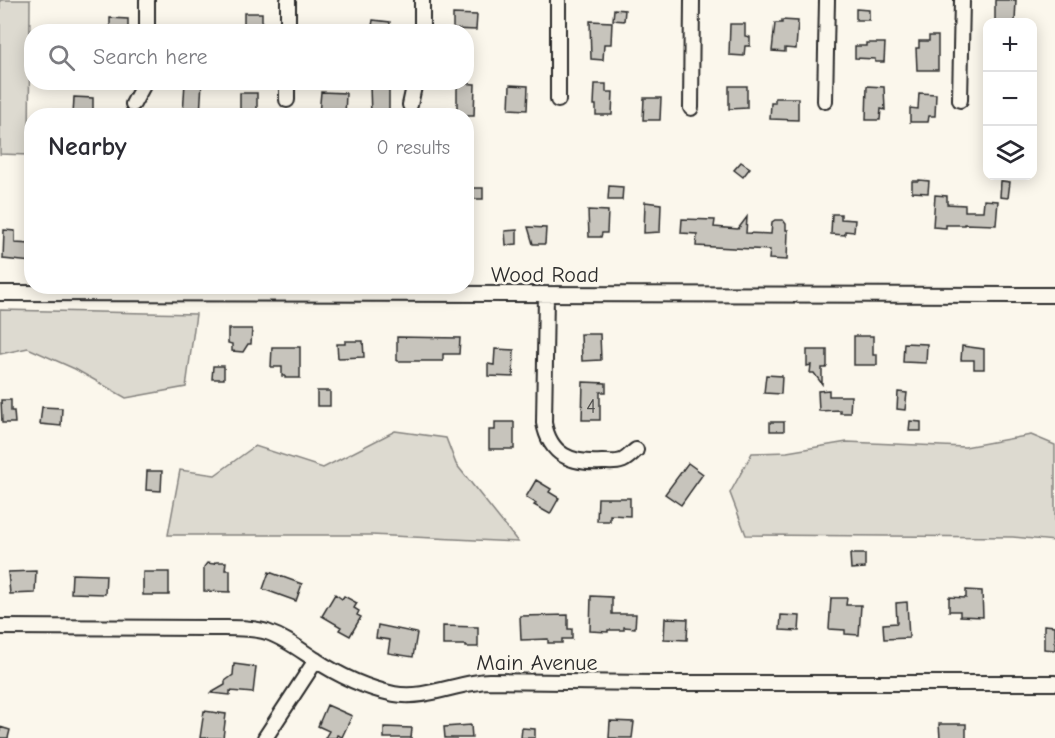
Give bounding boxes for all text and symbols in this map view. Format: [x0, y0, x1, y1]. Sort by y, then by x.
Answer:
map controls [983, 18, 1037, 180]
button: + [983, 18, 1037, 72]
search box [24, 24, 474, 90]
icon: search [45, 41, 78, 74]
text: Search here [93, 44, 208, 70]
button: − [983, 72, 1037, 126]
button: layers [983, 126, 1037, 180]
text: Nearby [48, 132, 127, 162]
text: 0 results [377, 136, 450, 159]
street label: Wood Road [491, 262, 599, 288]
house number: 4 [586, 395, 596, 418]
street label: Main Avenue [476, 650, 598, 676]

